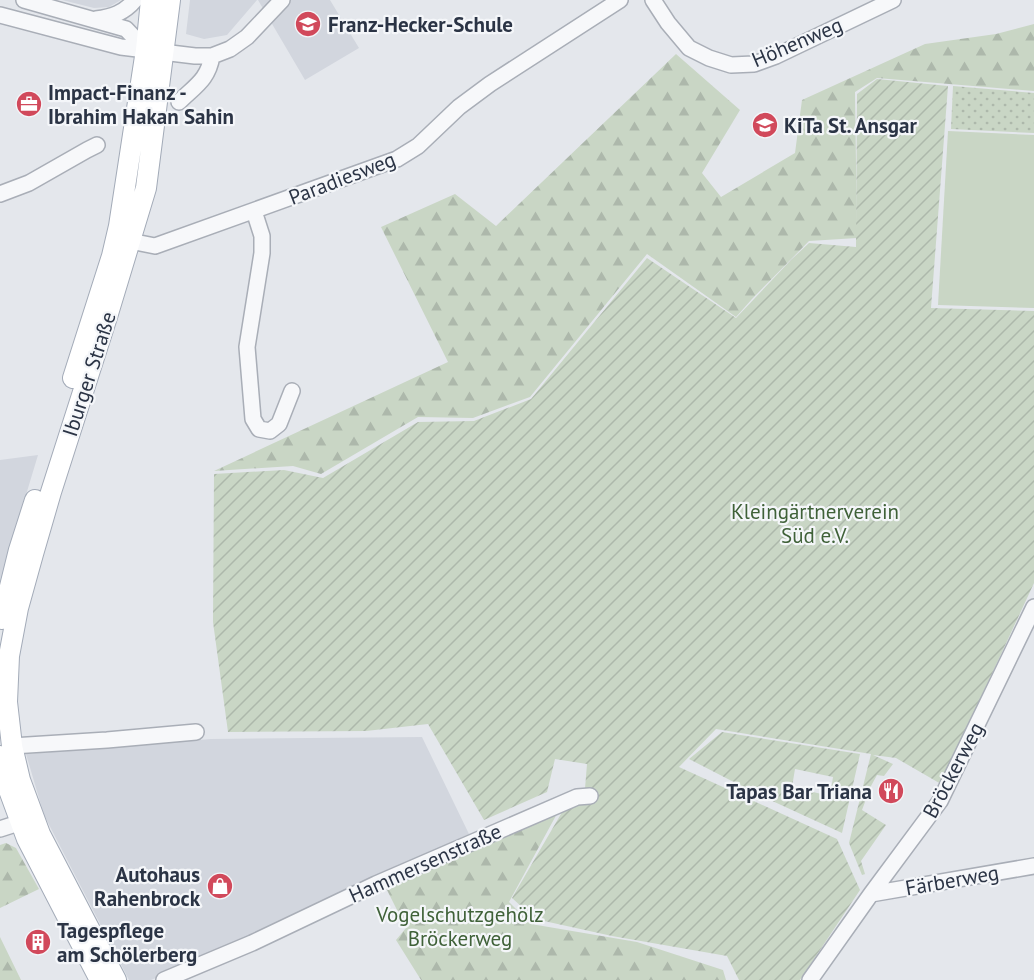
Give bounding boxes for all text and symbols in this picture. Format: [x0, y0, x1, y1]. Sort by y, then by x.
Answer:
school or university icon: Franz-Hecker-Schule [293, 9, 323, 39]
place label: Franz-Hecker-Schule [328, 11, 513, 38]
street label: Höhenweg [748, 11, 846, 73]
place label: Impact-Finanz - Ibrahim Hakan Sahin [48, 79, 234, 130]
office icon: Impact-Finanz - Ibrahim Hakan Sahin [14, 89, 44, 119]
school or university icon: KiTa St. Ansgar [750, 110, 780, 140]
place label: KiTa St. Ansgar [784, 112, 917, 139]
street label: Paradiesweg [285, 145, 399, 211]
street label: Iburger Straße [56, 308, 122, 440]
park label: Kleingärtnerverein Süd e.V. [731, 498, 899, 549]
street label: Bröckerweg [917, 717, 989, 823]
restaurant icon: Tapas Bar Triana [876, 776, 906, 806]
place label: Tapas Bar Triana [726, 778, 872, 805]
street label: Hammersenstraße [345, 817, 505, 909]
street label: Färberweg [903, 859, 1001, 901]
place label: Autohaus Rahenbrock [94, 861, 201, 912]
shop icon: Autohaus Rahenbrock [205, 871, 235, 901]
park label: Vogelschutzgehölz Bröckerweg [375, 901, 544, 952]
place label: Tagespflege am Schölerberg [57, 917, 197, 968]
building icon: Tagespflege am Schölerberg [23, 927, 53, 957]

